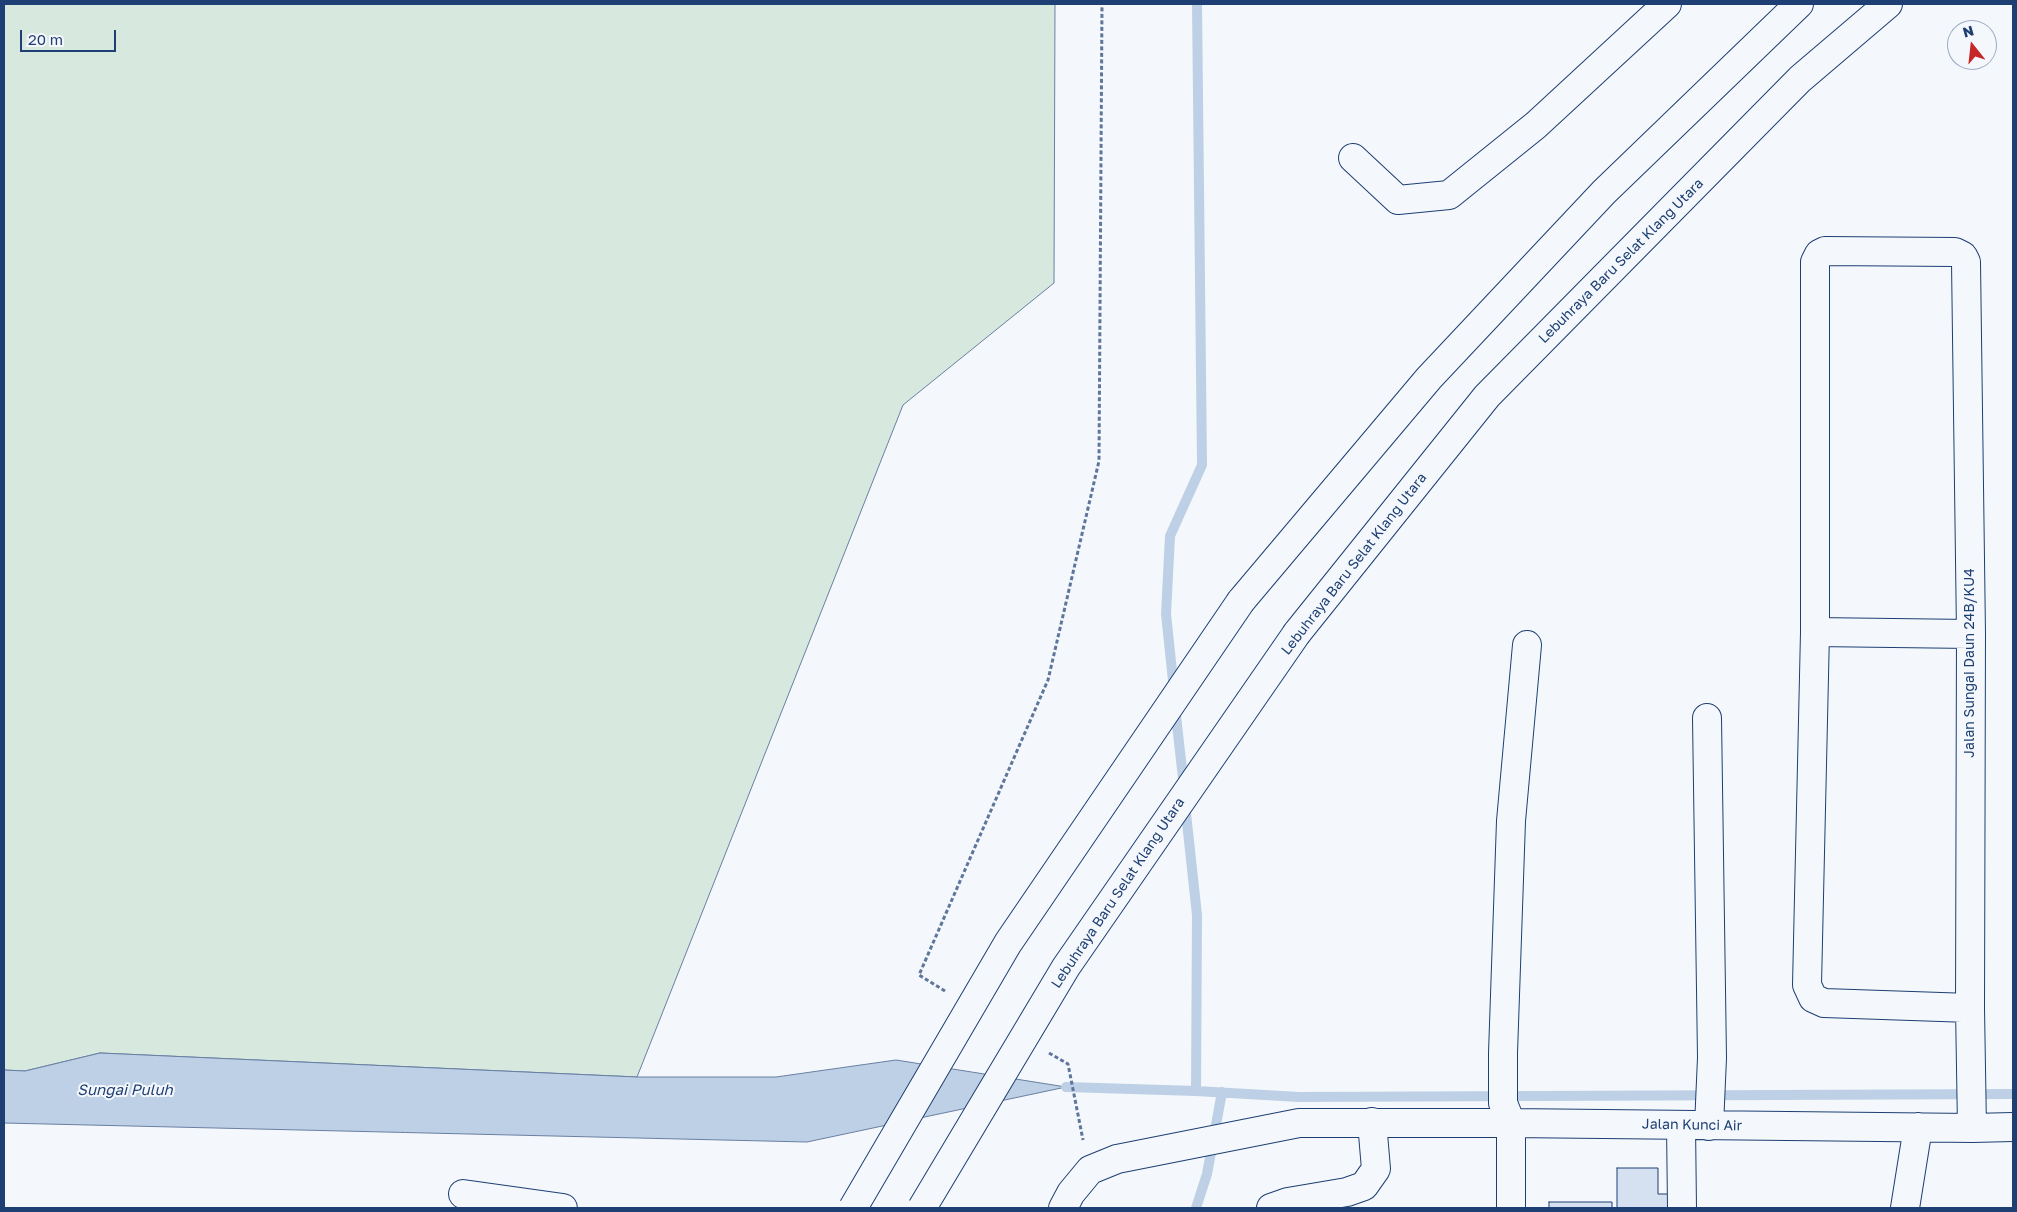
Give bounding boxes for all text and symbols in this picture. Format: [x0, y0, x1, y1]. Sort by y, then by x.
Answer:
scale bar [22, 20, 119, 52]
north arrow [1947, 20, 1997, 70]
text: N [1961, 21, 1975, 41]
text: 20 m [28, 30, 63, 48]
street label: Lebuhraya Baru Selat Klang Utara [1535, 175, 1707, 347]
street label: Lebuhraya Baru Selat Klang Utara [1278, 470, 1430, 658]
street label: Jalan Sungai Daun 24B/KU4 [1962, 568, 1978, 758]
street label: Lebuhraya Baru Selat Klang Utara [1048, 795, 1188, 991]
water label: Sungai Puluh [77, 1081, 173, 1099]
street label: Jalan Kunci Air [1642, 1116, 1742, 1134]

